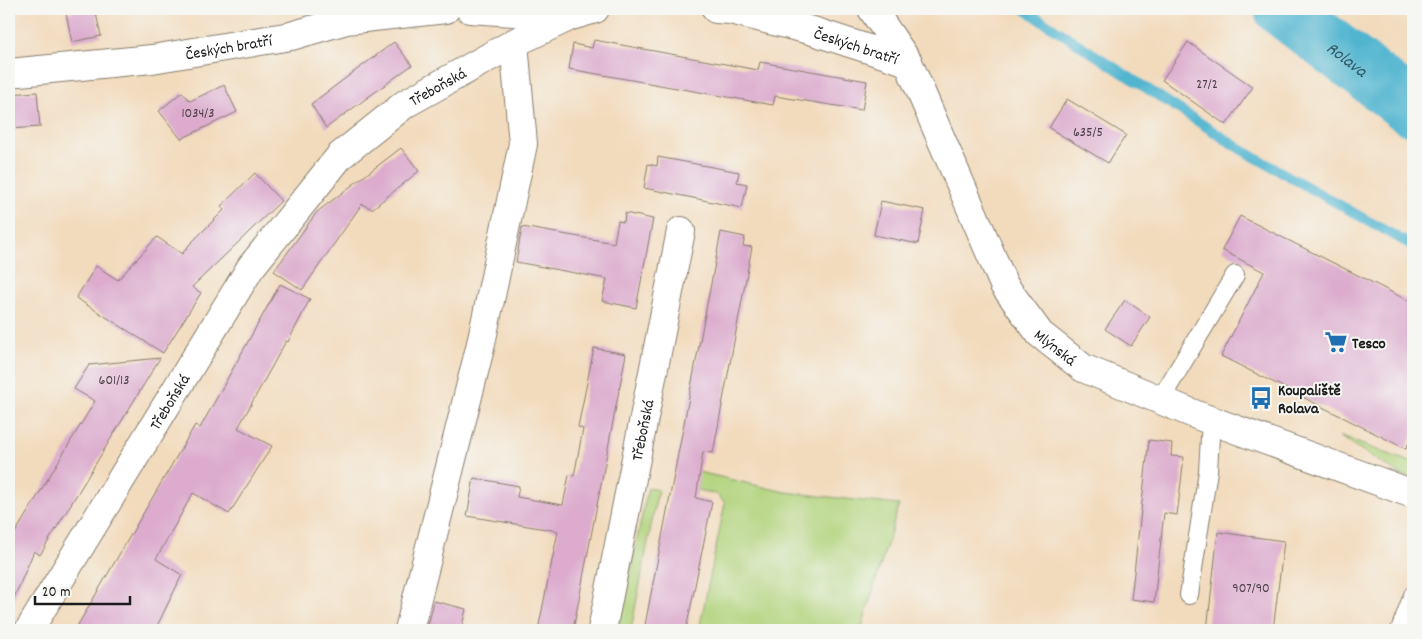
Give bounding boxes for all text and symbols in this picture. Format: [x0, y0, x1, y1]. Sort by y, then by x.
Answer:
street label: Českých bratří [810, 23, 901, 72]
street label: Českých bratří [184, 30, 275, 67]
water label: Rolava [1320, 37, 1373, 85]
street label: Třeboňská [406, 63, 471, 113]
house number: 27/2 [1196, 75, 1218, 95]
house number: 1034/3 [182, 104, 214, 124]
house number: 635/5 [1073, 123, 1103, 143]
street label: Mlýnská [1028, 325, 1081, 373]
supermarket icon: Tesco [1323, 329, 1349, 355]
place label: Tesco [1352, 333, 1386, 356]
street label: Třeboňská [145, 370, 197, 435]
house number: 601/13 [99, 371, 129, 391]
place label: Koupaliště Rolava [1278, 380, 1341, 421]
bus stop icon: Koupaliště Rolava [1248, 385, 1274, 411]
street label: Třeboňská [627, 398, 661, 463]
scale bar [35, 574, 130, 606]
house number: 907/90 [1232, 579, 1270, 599]
text: 20 m [42, 582, 70, 604]

